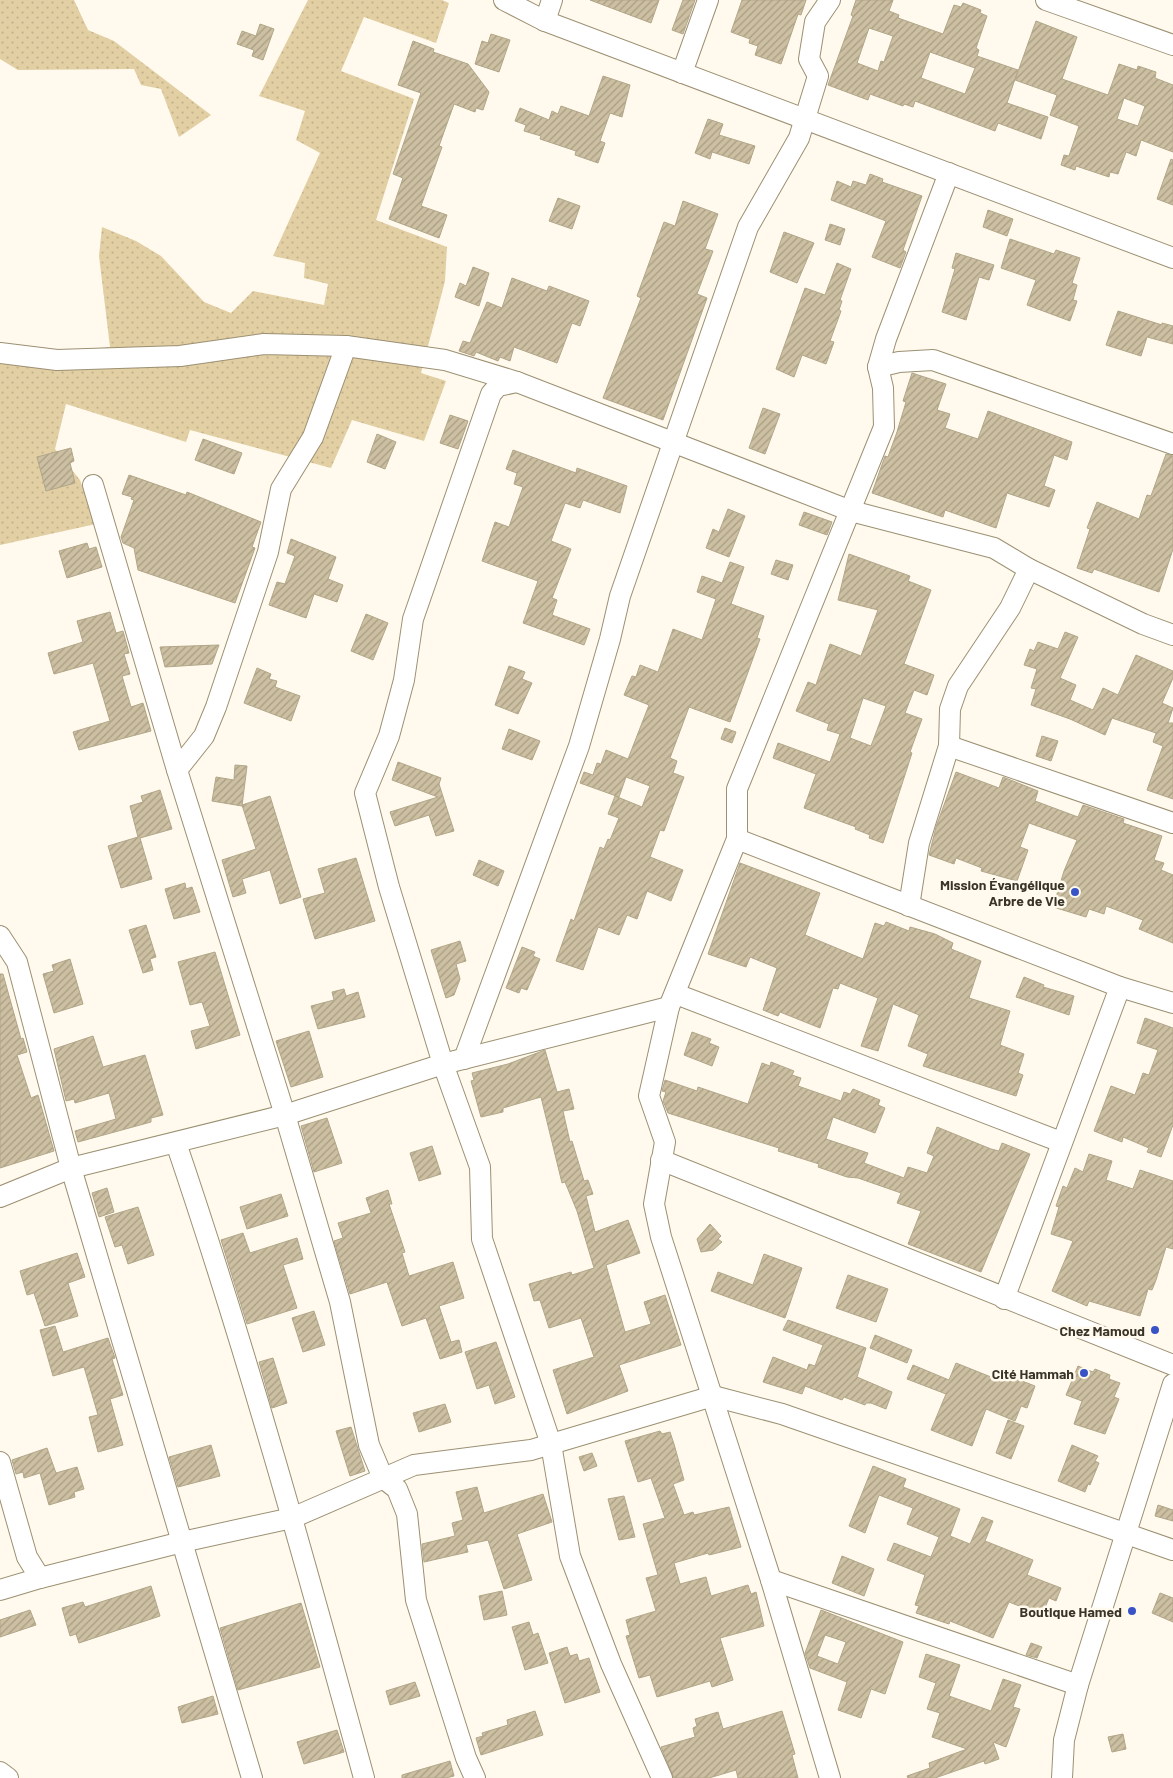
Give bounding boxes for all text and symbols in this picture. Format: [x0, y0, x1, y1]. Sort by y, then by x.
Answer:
place label: Mission Évangélique Arbre de Vie [940, 876, 1065, 909]
marker: Mission Évangélique Arbre de Vie [1069, 886, 1081, 898]
place label: Chez Mamoud [1060, 1322, 1145, 1339]
marker: Chez Mamoud [1149, 1324, 1161, 1336]
place label: Cité Hammah [992, 1365, 1074, 1382]
marker: Cité Hammah [1078, 1367, 1090, 1379]
place label: Boutique Hamed [1020, 1603, 1122, 1620]
marker: Boutique Hamed [1126, 1605, 1138, 1617]

